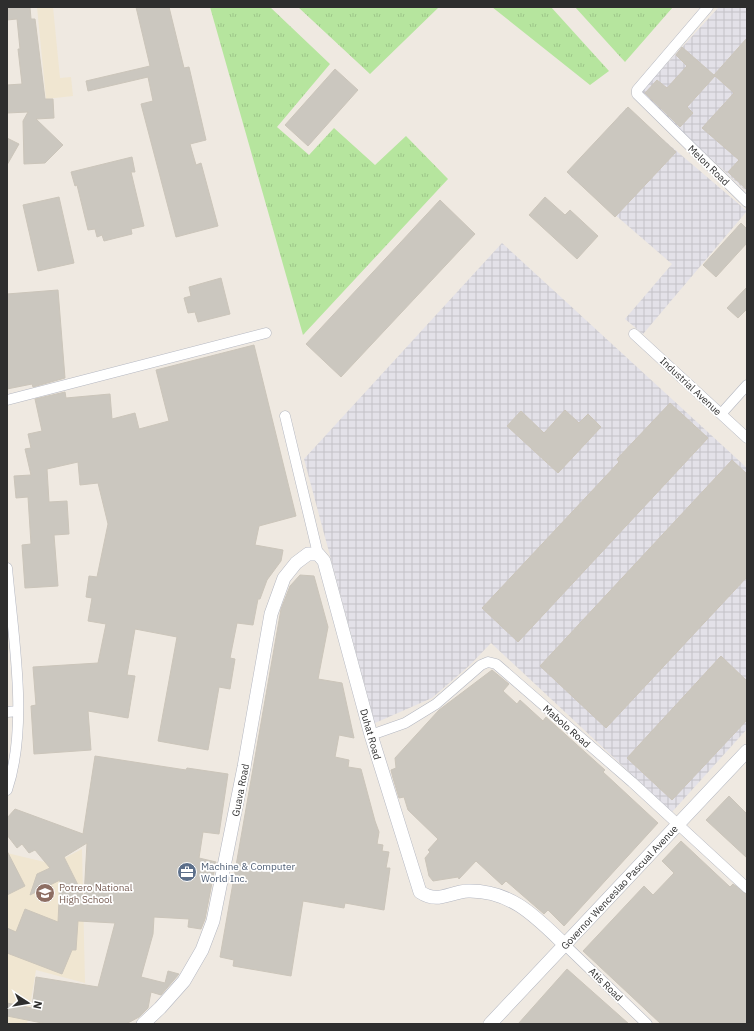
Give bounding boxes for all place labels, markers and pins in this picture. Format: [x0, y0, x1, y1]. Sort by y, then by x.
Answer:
place label: Machine & Computer World Inc. [201, 860, 295, 885]
office icon: Machine & Computer World Inc. [176, 861, 198, 883]
place label: Potrero National High School [59, 881, 133, 906]
school or university icon: Potrero National High School [34, 882, 56, 904]

